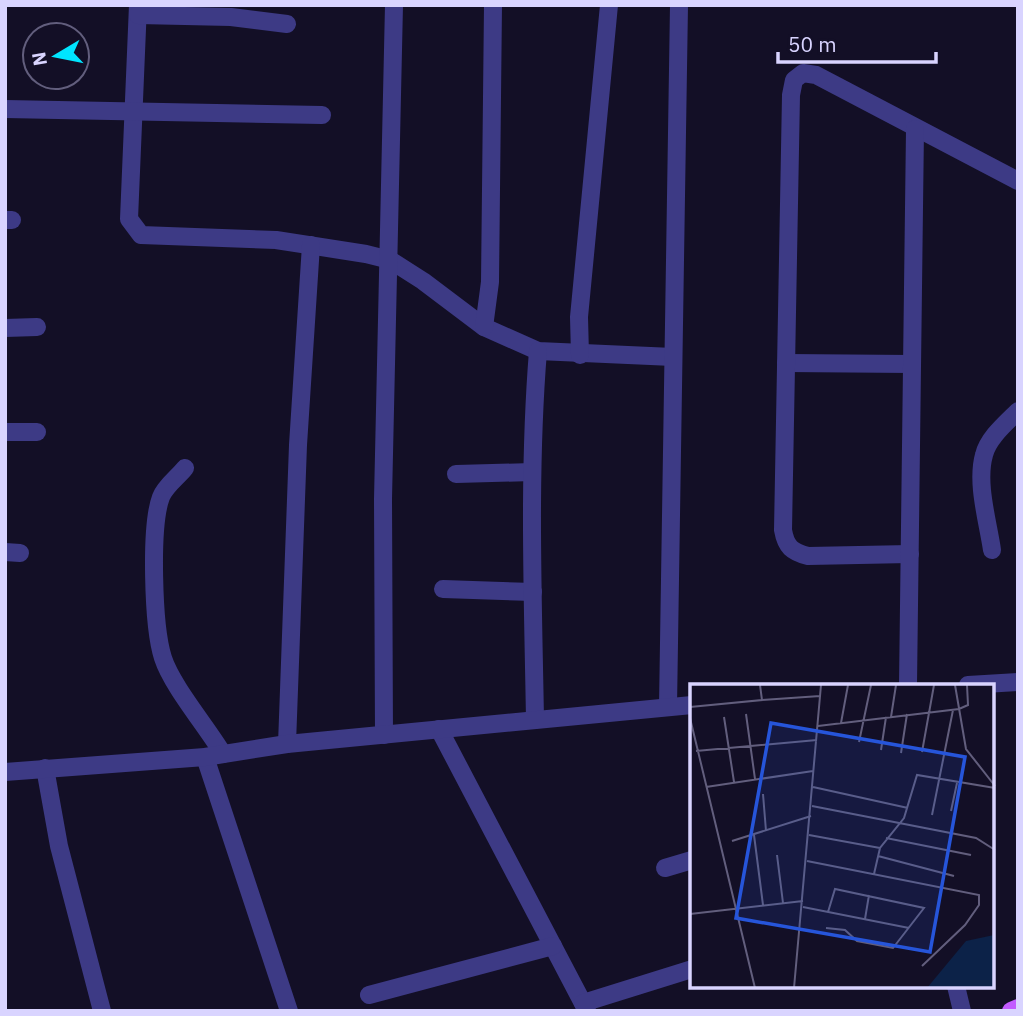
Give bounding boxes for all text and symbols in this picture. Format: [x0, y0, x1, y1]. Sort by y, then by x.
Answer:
north arrow [21, 21, 91, 91]
scale bar [778, 21, 936, 65]
text: 50 m [788, 30, 837, 58]
text: N [26, 50, 52, 68]
inset map [690, 684, 995, 988]

